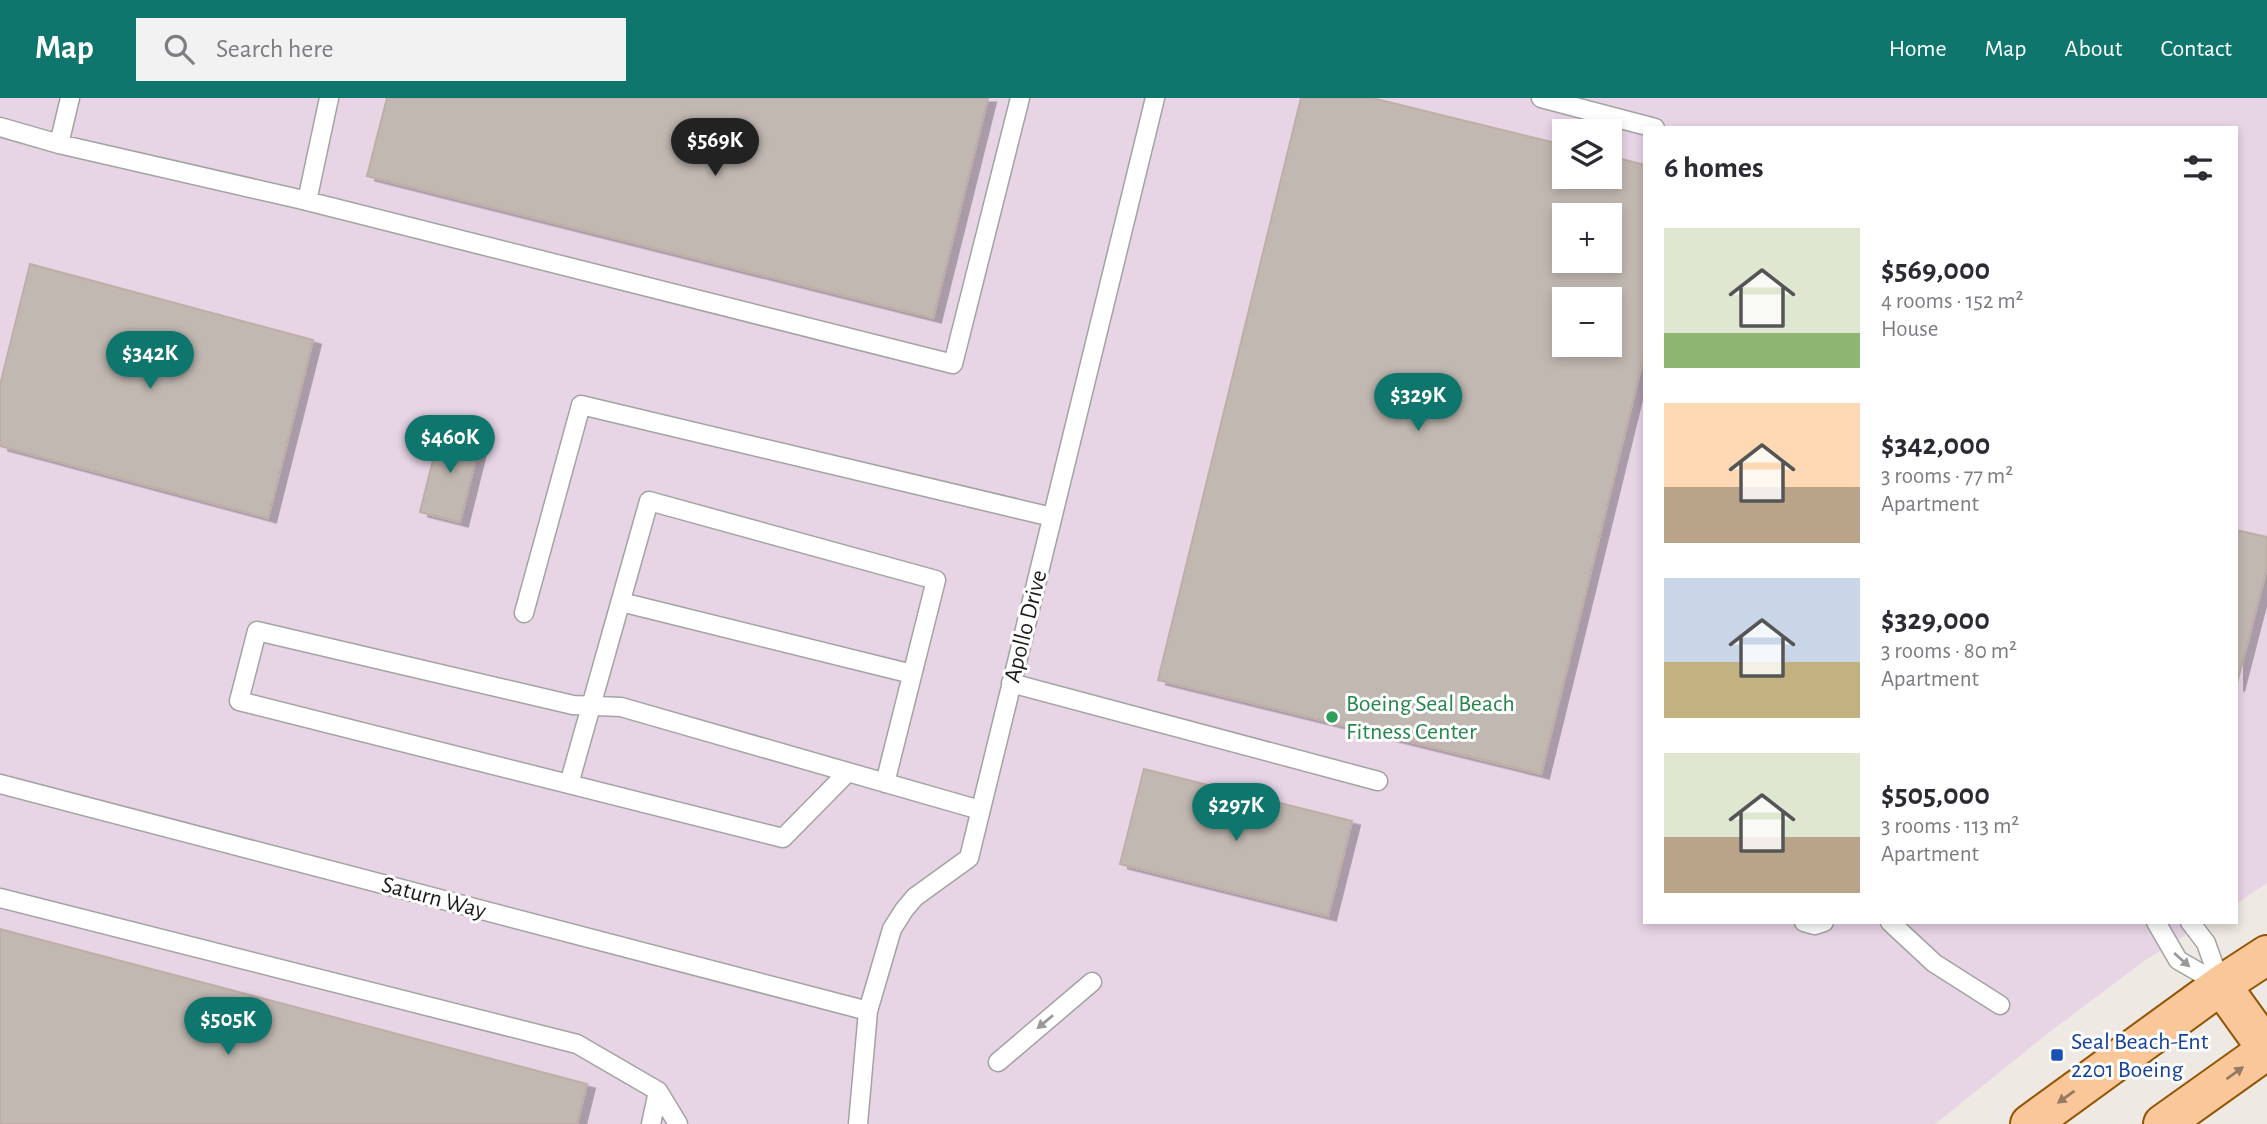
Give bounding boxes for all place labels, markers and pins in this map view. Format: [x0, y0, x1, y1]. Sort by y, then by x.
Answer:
pin: $569K [666, 118, 764, 178]
pin: $342K [101, 331, 199, 391]
pin: $329K [1369, 374, 1467, 433]
pin: $460K [401, 416, 499, 475]
place label: Boeing Seal Beach Fitness Center [1346, 692, 1515, 744]
marker: Boeing Seal Beach Fitness Center [1324, 709, 1340, 725]
pin: $297K [1187, 784, 1285, 843]
pin: $505K [179, 998, 277, 1057]
place label: Seal Beach-Ent 2201 Boeing [2071, 1030, 2209, 1082]
marker: Seal Beach-Ent 2201 Boeing [2049, 1047, 2065, 1063]

